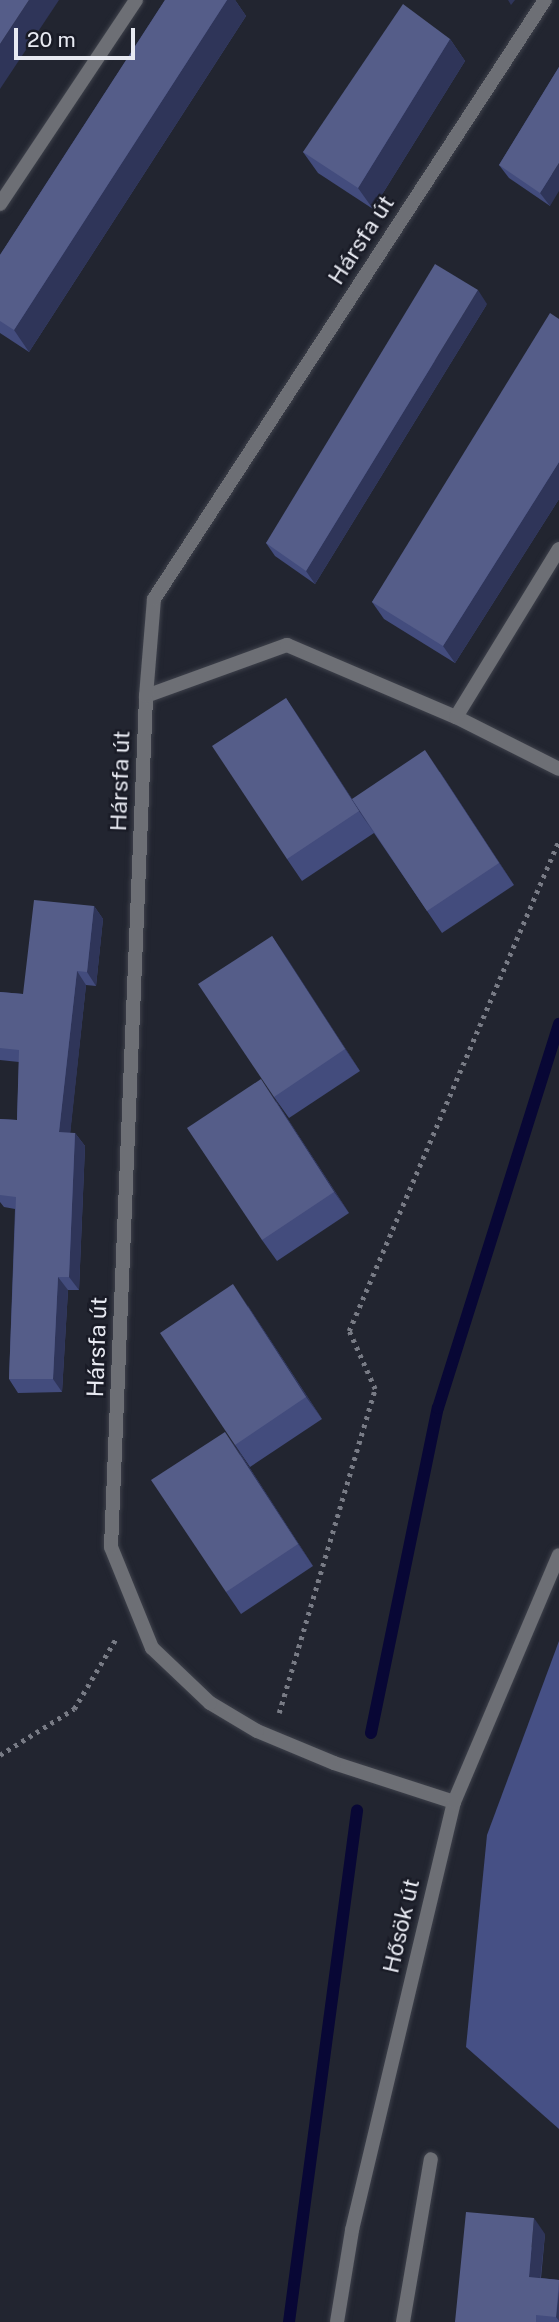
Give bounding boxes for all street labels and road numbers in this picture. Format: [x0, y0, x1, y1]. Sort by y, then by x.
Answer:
street label: Hársfa út [322, 190, 400, 290]
street label: Hársfa út [104, 730, 136, 832]
street label: Hársfa út [81, 1296, 113, 1398]
street label: Hősök út [377, 1876, 425, 1976]

